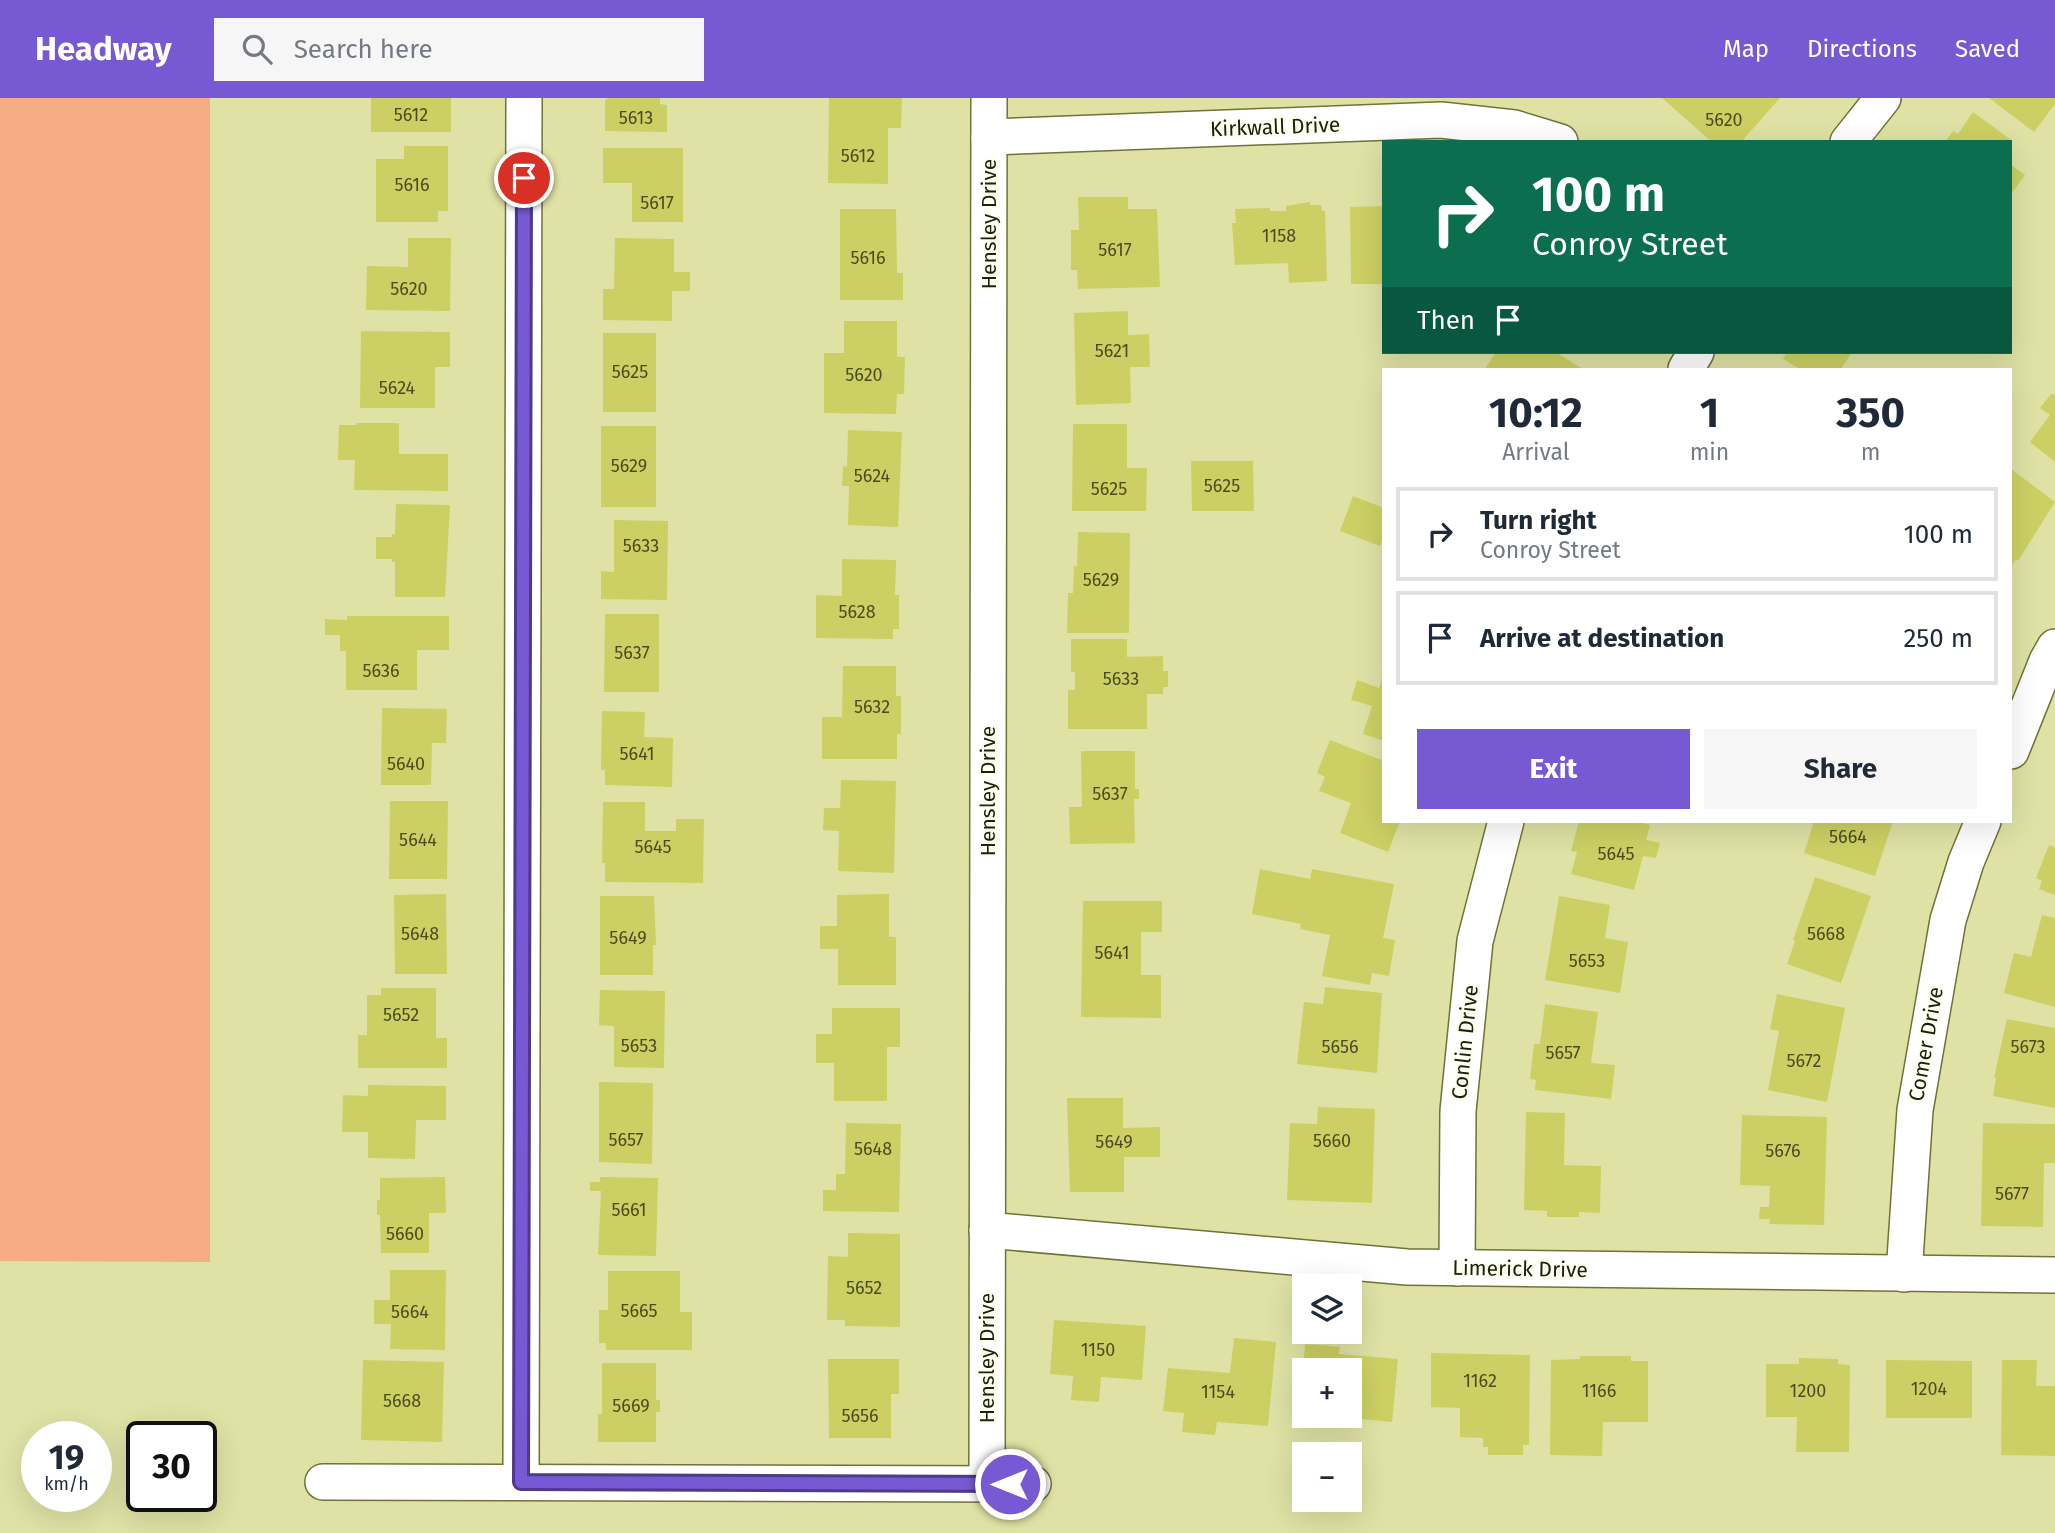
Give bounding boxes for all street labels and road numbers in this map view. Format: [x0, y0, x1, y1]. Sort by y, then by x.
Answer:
street label: Kirkwall Drive [1209, 112, 1341, 142]
street label: Hensley Drive [976, 159, 1002, 289]
street label: Hensley Drive [975, 726, 1001, 856]
street label: Conlin Drive [1446, 983, 1484, 1101]
street label: Comer Drive [1903, 985, 1949, 1103]
street label: Limerick Drive [1452, 1255, 1588, 1283]
street label: Hensley Drive [974, 1293, 1000, 1423]

